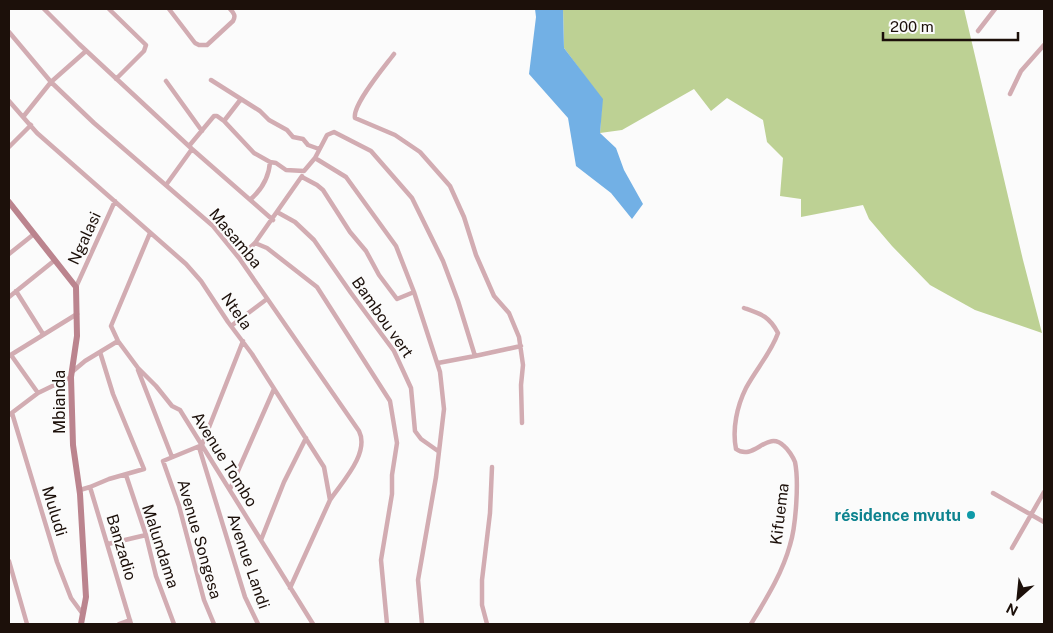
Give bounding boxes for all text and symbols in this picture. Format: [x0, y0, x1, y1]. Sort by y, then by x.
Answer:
scale bar [883, 10, 1018, 42]
text: 200 m [890, 18, 934, 35]
street label: Masamba [205, 205, 266, 272]
street label: Ngalasi [64, 209, 105, 268]
street label: Bambou vert [348, 273, 417, 361]
street label: Ntela [217, 289, 256, 333]
street label: Mbianda [50, 370, 69, 434]
street label: Avenue Tombo [188, 408, 261, 510]
street label: Avenue Songesa [173, 477, 226, 601]
street label: Kifuema [766, 482, 793, 546]
street label: Muludi [38, 484, 71, 538]
street label: Malundama [138, 502, 183, 591]
place label: résidence mvutu [835, 506, 961, 525]
marker: résidence mvutu [965, 509, 977, 521]
street label: Avenue Landi [223, 511, 274, 611]
street label: Banzadio [102, 512, 141, 582]
north arrow [993, 573, 1043, 623]
text: N [1004, 600, 1021, 619]

